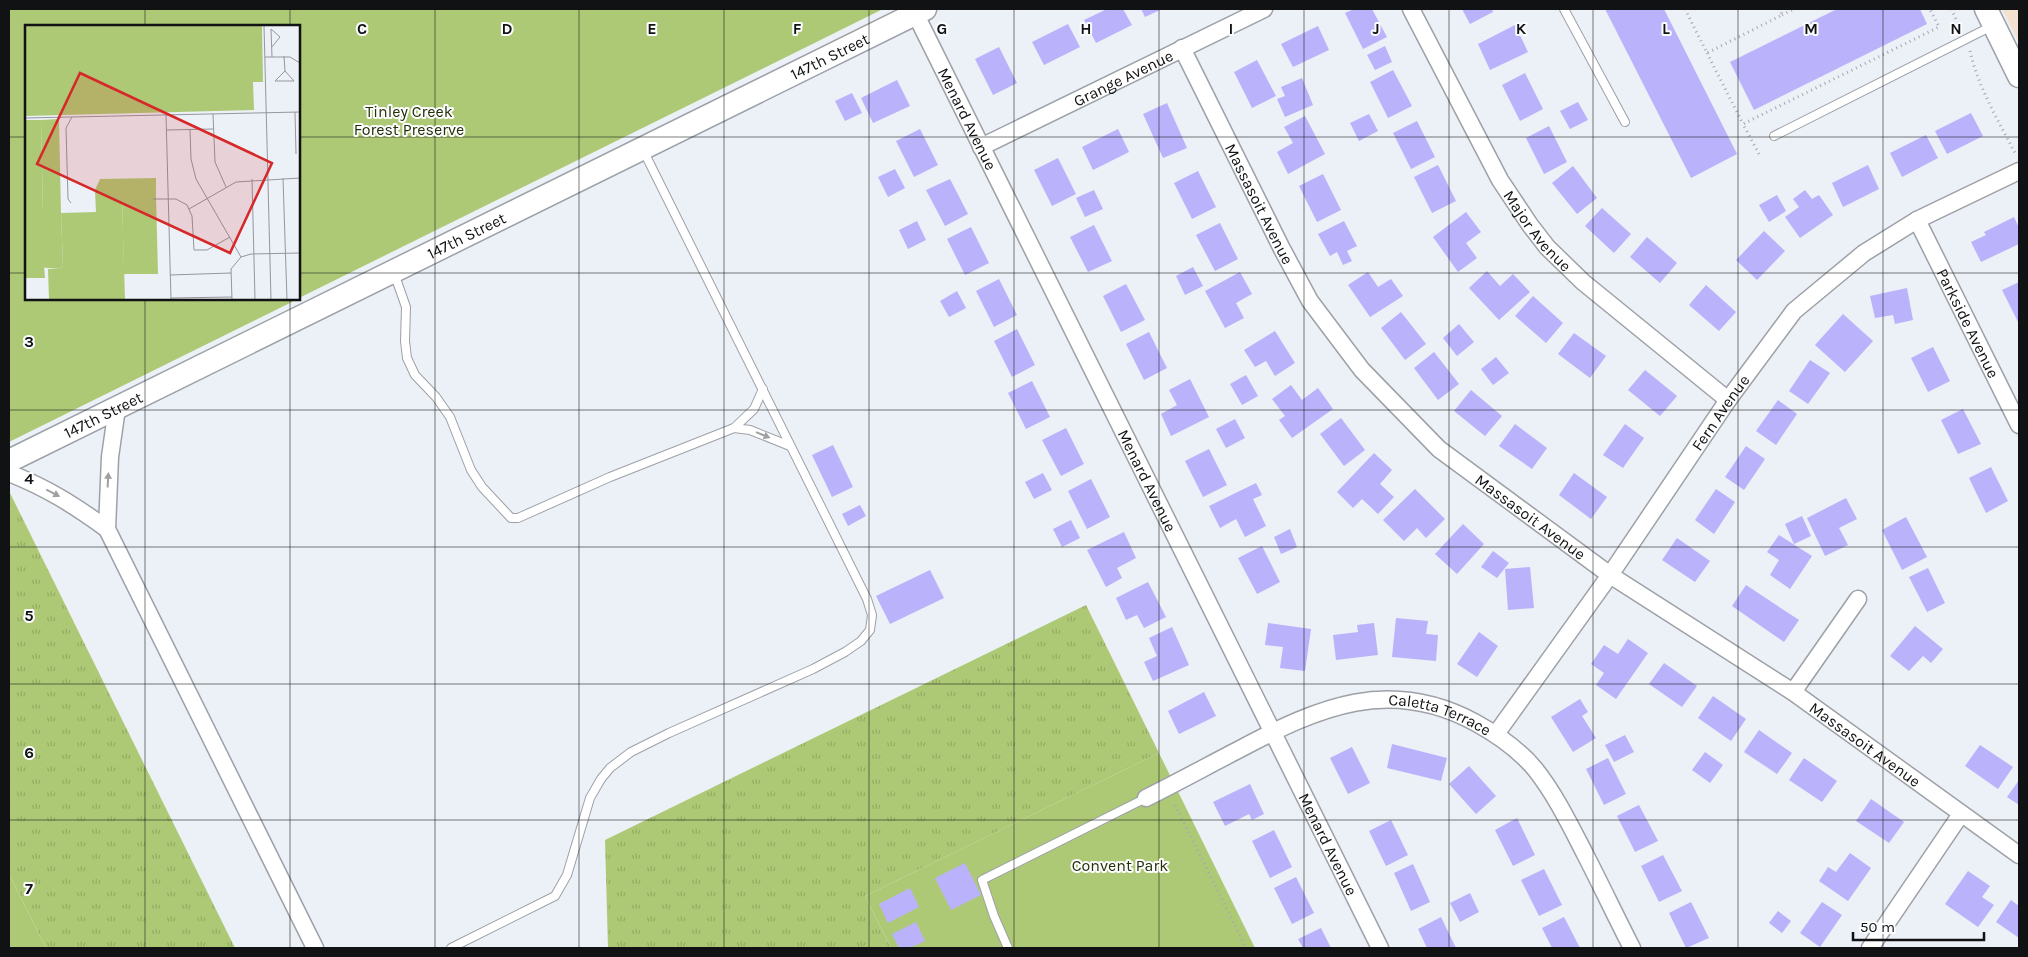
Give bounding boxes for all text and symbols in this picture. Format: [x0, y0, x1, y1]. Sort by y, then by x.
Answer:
text: C [357, 19, 367, 38]
text: D [502, 19, 513, 38]
text: E [647, 19, 657, 38]
text: F [793, 19, 802, 38]
text: G [937, 19, 947, 38]
text: H [1080, 19, 1092, 38]
text: I [1229, 19, 1233, 38]
text: J [1372, 19, 1380, 38]
text: K [1516, 19, 1527, 38]
text: L [1662, 19, 1670, 38]
text: M [1804, 19, 1818, 38]
text: N [1950, 19, 1962, 38]
inset map [25, 25, 300, 300]
street label: 147th Street [787, 29, 872, 84]
street label: Grange Avenue [1070, 46, 1176, 110]
street label: Menard Avenue [934, 64, 1001, 173]
park label: Tinley Creek Forest Preserve [354, 102, 464, 139]
street label: Massasoit Avenue [1221, 140, 1297, 268]
street label: Major Avenue [1499, 187, 1575, 275]
street label: 147th Street [424, 208, 509, 263]
street label: Parkside Avenue [1933, 265, 2003, 381]
text: 3 [24, 332, 34, 351]
street label: Fern Avenue [1688, 371, 1754, 454]
street label: 147th Street [61, 388, 146, 442]
street label: Menard Avenue [1114, 426, 1180, 535]
one-way arrow [756, 431, 771, 439]
text: 4 [24, 469, 34, 488]
street label: Massasoit Avenue [1471, 470, 1589, 564]
one-way arrow [105, 472, 113, 488]
one-way arrow [46, 489, 60, 497]
text: 5 [24, 606, 34, 625]
street label: Caletta Terrace [1388, 690, 1495, 740]
street label: Massasoit Avenue [1806, 698, 1924, 791]
text: 6 [24, 743, 34, 762]
street label: Menard Avenue [1294, 790, 1361, 899]
park label: Convent Park [1072, 856, 1168, 875]
text: 7 [25, 879, 33, 898]
scale bar [1853, 910, 1984, 942]
text: 50 m [1860, 918, 1895, 936]

